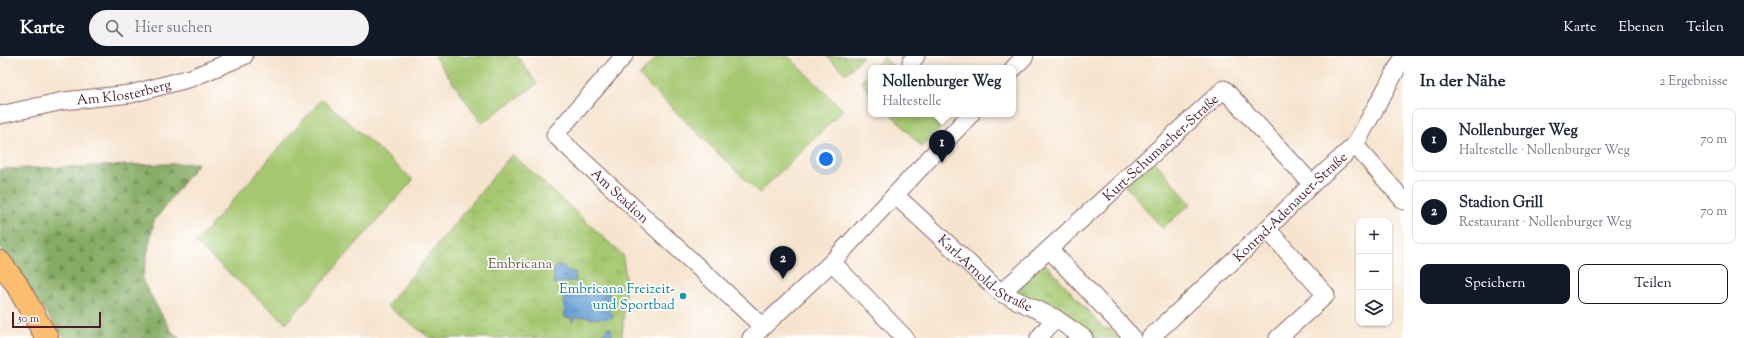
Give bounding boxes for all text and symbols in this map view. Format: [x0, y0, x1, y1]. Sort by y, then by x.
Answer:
search box [89, 10, 369, 46]
text: Karte [20, 15, 65, 42]
icon: search [103, 17, 125, 39]
text: Hier suchen [135, 18, 212, 39]
text: Karte [1564, 18, 1597, 38]
text: Ebenen [1619, 18, 1664, 38]
text: Teilen [1686, 18, 1724, 38]
popup [868, 65, 1016, 117]
text: In der Nähe [1420, 70, 1506, 94]
text: Nollenburger Weg [883, 72, 1001, 93]
text: 2 Ergebnisse [1659, 73, 1728, 91]
street label: Am Klosterberg [76, 76, 174, 112]
street label: Kurt-Schumacher-Straße [1099, 90, 1224, 207]
text: Haltestelle [883, 93, 942, 111]
text: Nollenburger Weg [1459, 121, 1578, 142]
pin: 1 [929, 130, 955, 163]
text: 1 [1432, 131, 1436, 149]
text: 70 m [1700, 131, 1727, 149]
text: Haltestelle · Nollenburger Weg [1459, 142, 1630, 160]
street label: Konrad-Adenauer-Straße [1230, 148, 1353, 268]
your location [816, 149, 836, 169]
street label: Am Stadion [585, 165, 653, 229]
text: Stadion Grill [1459, 193, 1543, 214]
text: 2 [1431, 203, 1437, 221]
text: 70 m [1700, 203, 1727, 221]
text: Restaurant · Nollenburger Weg [1459, 214, 1632, 232]
map controls [1356, 218, 1392, 326]
button: + [1356, 218, 1392, 254]
street label: Karl-Arnold-Straße [932, 231, 1035, 318]
pin: 2 [770, 246, 796, 279]
button: − [1356, 254, 1392, 290]
park label: Embricana [488, 255, 553, 275]
button: Speichern [1420, 264, 1570, 304]
button: Teilen [1578, 264, 1728, 304]
place label: Embricana Freizeit- und Sportbad [559, 280, 675, 316]
button: layers [1356, 290, 1392, 326]
marker: Embricana Freizeit- und Sportbad [678, 291, 688, 301]
scale bar [12, 310, 101, 329]
text: 50 m [18, 311, 39, 327]

